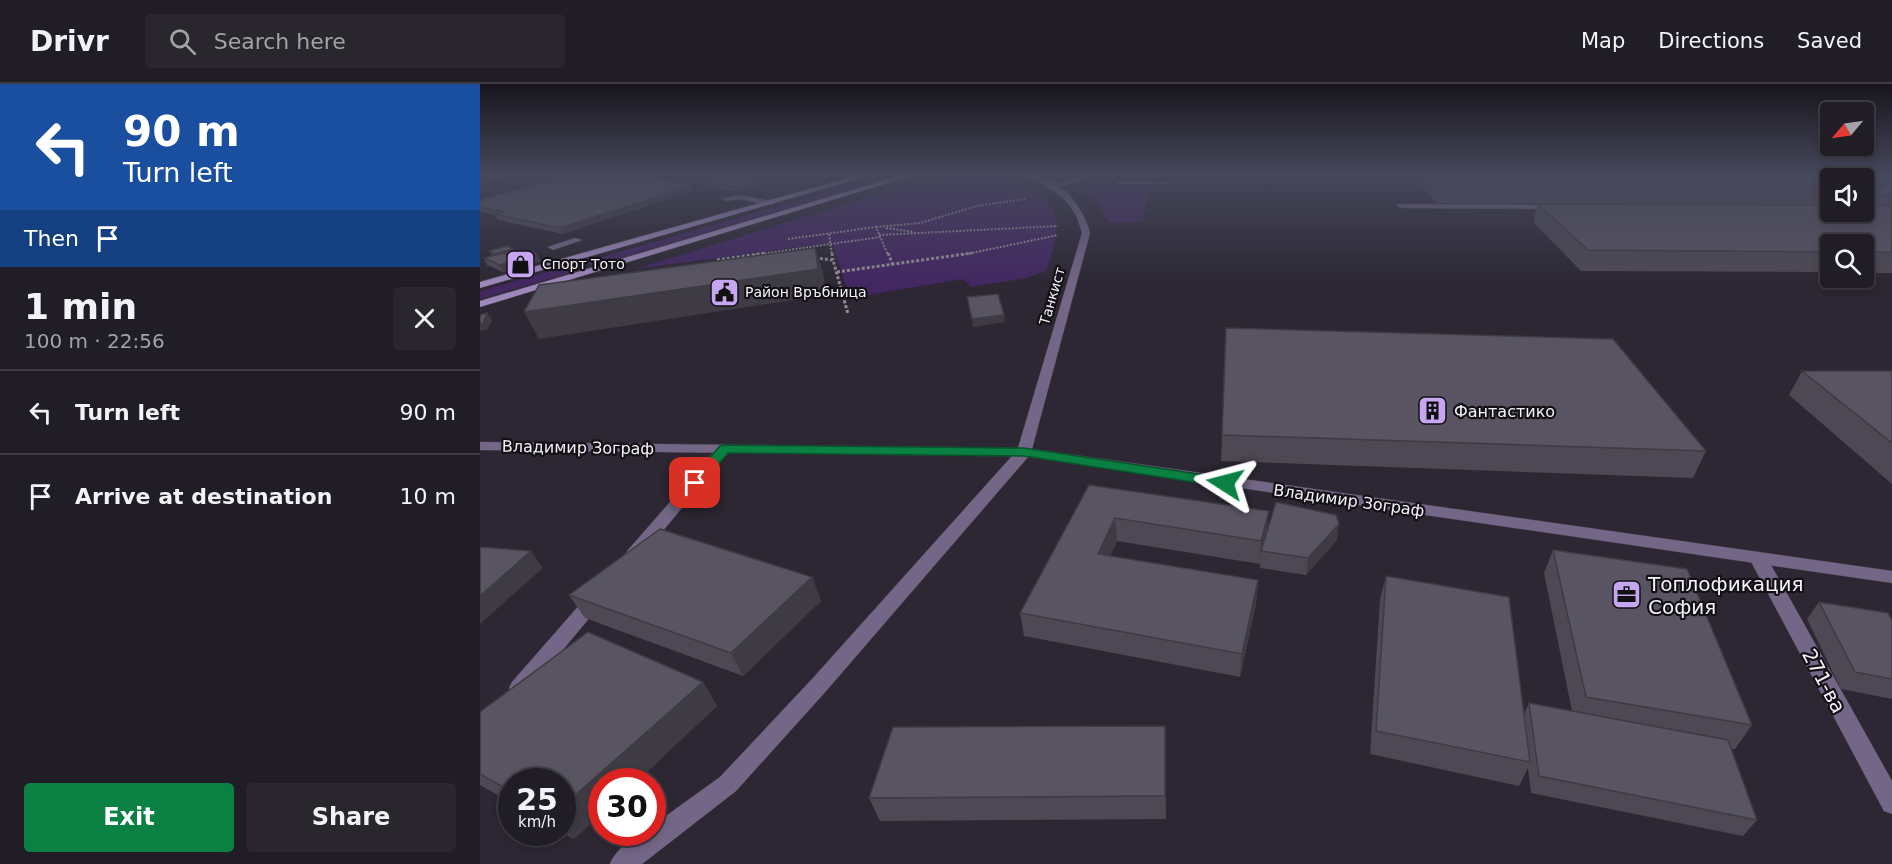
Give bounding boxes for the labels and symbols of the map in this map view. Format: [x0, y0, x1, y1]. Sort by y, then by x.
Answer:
north arrow [1820, 102, 1874, 156]
shop icon: Спорт Тото [505, 248, 537, 280]
place label: Спорт Тото [542, 256, 625, 272]
street label: Танкист [1036, 265, 1068, 328]
public building icon: Район Връбница [708, 276, 740, 308]
place label: Район Връбница [745, 284, 867, 300]
building icon: Фантастико [1417, 395, 1449, 427]
place label: Фантастико [1454, 402, 1555, 421]
street label: Владимир Зограф [502, 437, 654, 458]
position arrow [1193, 451, 1257, 515]
pin [669, 457, 720, 508]
street label: Владимир Зограф [1272, 480, 1426, 520]
place label: Топлофикация София [1647, 572, 1804, 619]
office icon: Топлофикация София [1611, 579, 1643, 611]
street label: 271-ва [1797, 645, 1851, 717]
speed limit sign: 30 [588, 768, 666, 846]

